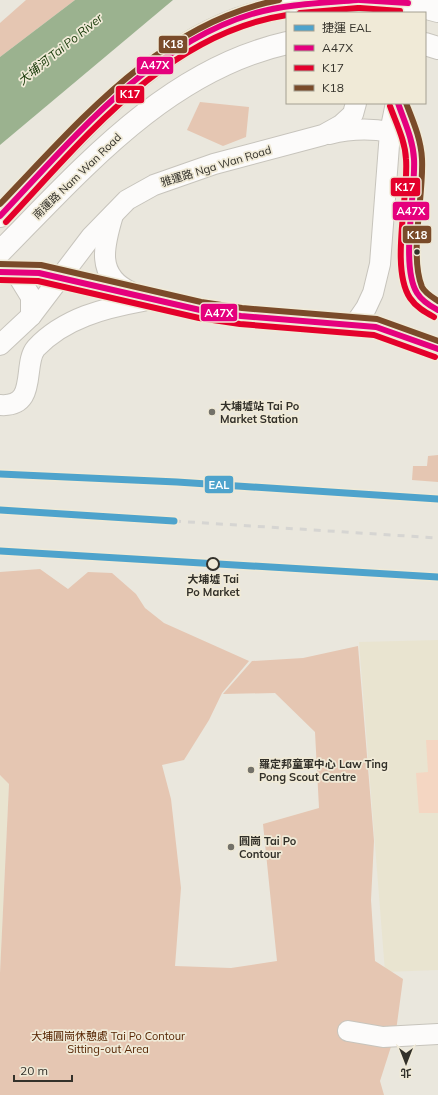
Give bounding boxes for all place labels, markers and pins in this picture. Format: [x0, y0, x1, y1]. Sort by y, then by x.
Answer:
unlabelled marker [412, 247, 422, 257]
place label: 大埔墟站 Tai Po Market Station [220, 399, 300, 426]
marker: 大埔墟站 Tai Po Market Station [207, 407, 217, 417]
marker: 大埔墟 Tai Po Market [206, 557, 220, 571]
place label: 大埔墟 Tai Po Market [186, 572, 240, 599]
place label: 羅定邦童軍中心 Law Ting Pong Scout Centre [259, 757, 388, 784]
marker: 羅定邦童軍中心 Law Ting Pong Scout Centre [246, 765, 256, 775]
place label: 圓崗 Tai Po Contour [239, 834, 297, 861]
marker: 圓崗 Tai Po Contour [226, 842, 236, 852]

